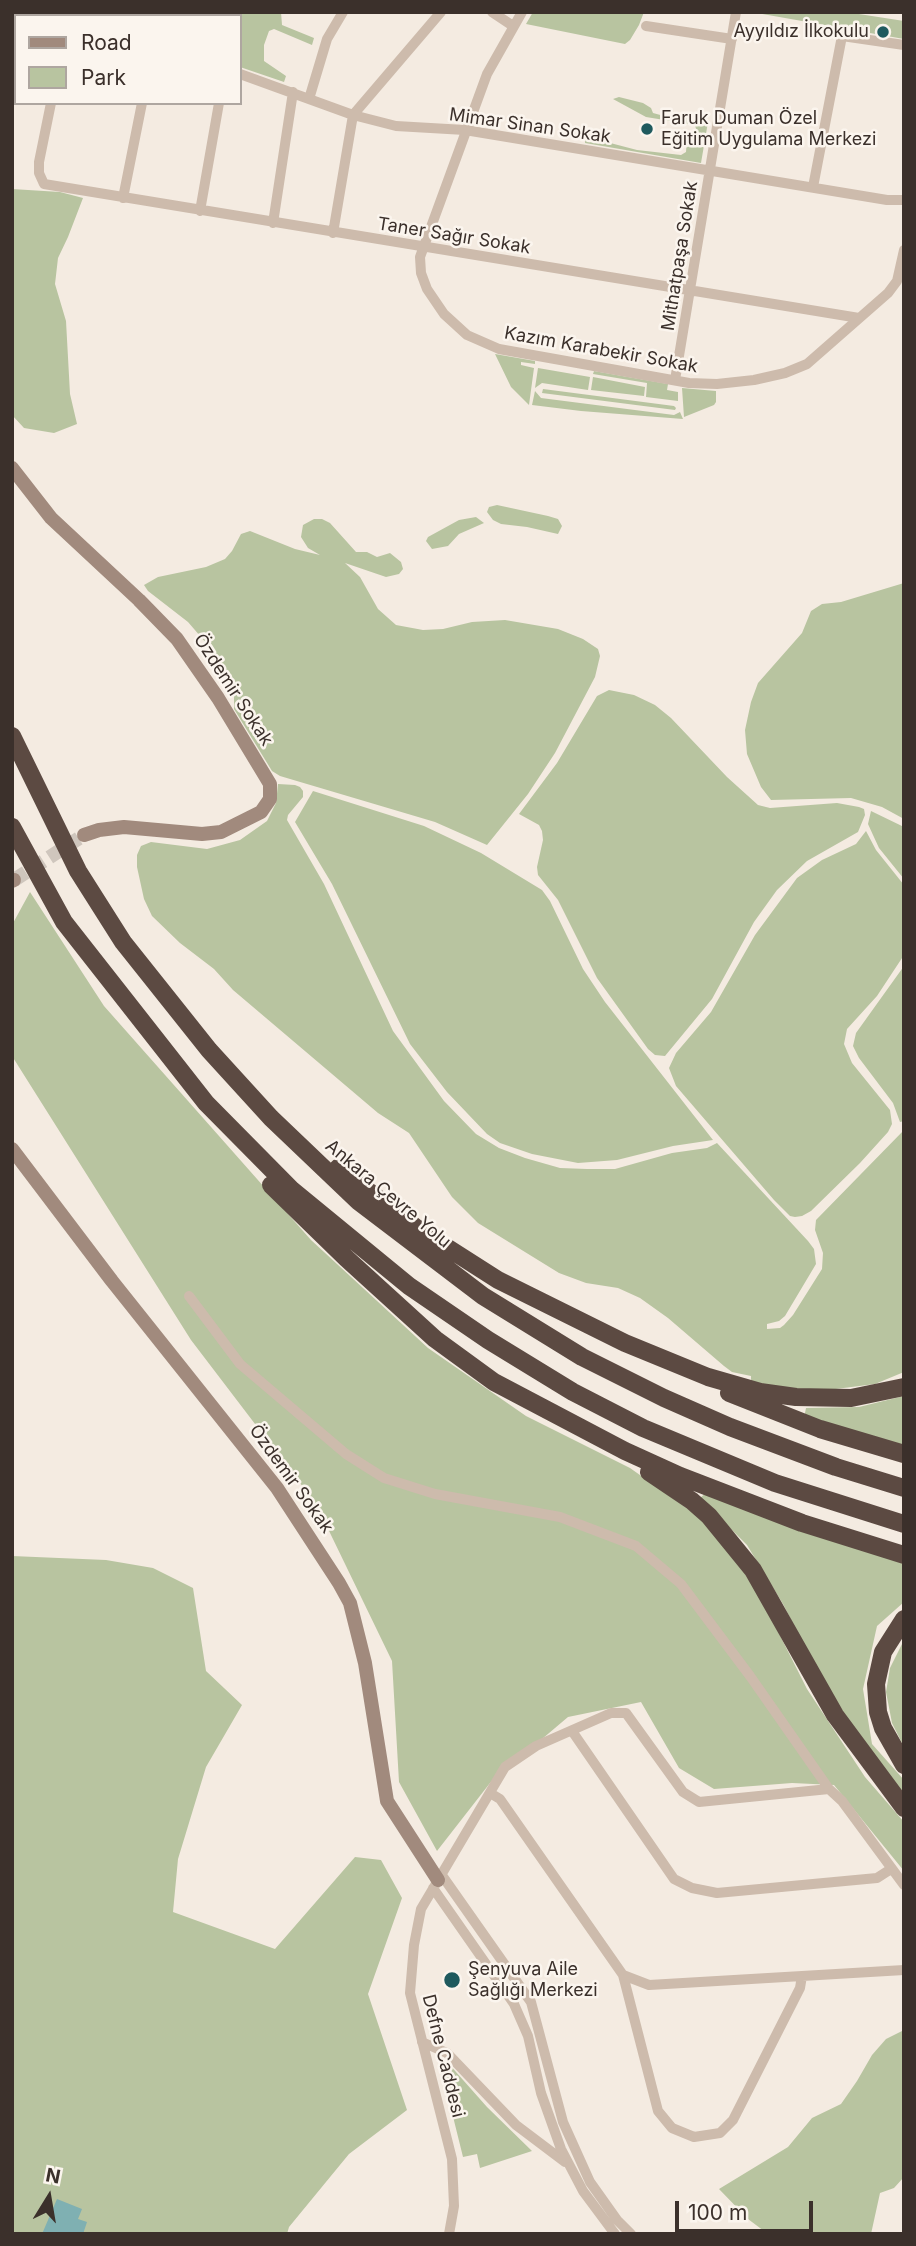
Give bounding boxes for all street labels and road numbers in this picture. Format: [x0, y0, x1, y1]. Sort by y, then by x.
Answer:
street label: Mimar Sinan Sokak [448, 104, 612, 148]
street label: Mithatpaşa Sokak [657, 180, 703, 332]
street label: Taner Sağır Sokak [376, 213, 532, 259]
street label: Kazım Karabekir Sokak [503, 322, 699, 378]
street label: Özdemir Sokak [189, 630, 277, 750]
street label: Ankara Çevre Yolu [321, 1135, 455, 1253]
street label: Özdemir Sokak [244, 1420, 338, 1538]
street label: Defne Caddesi [417, 1992, 469, 2120]

